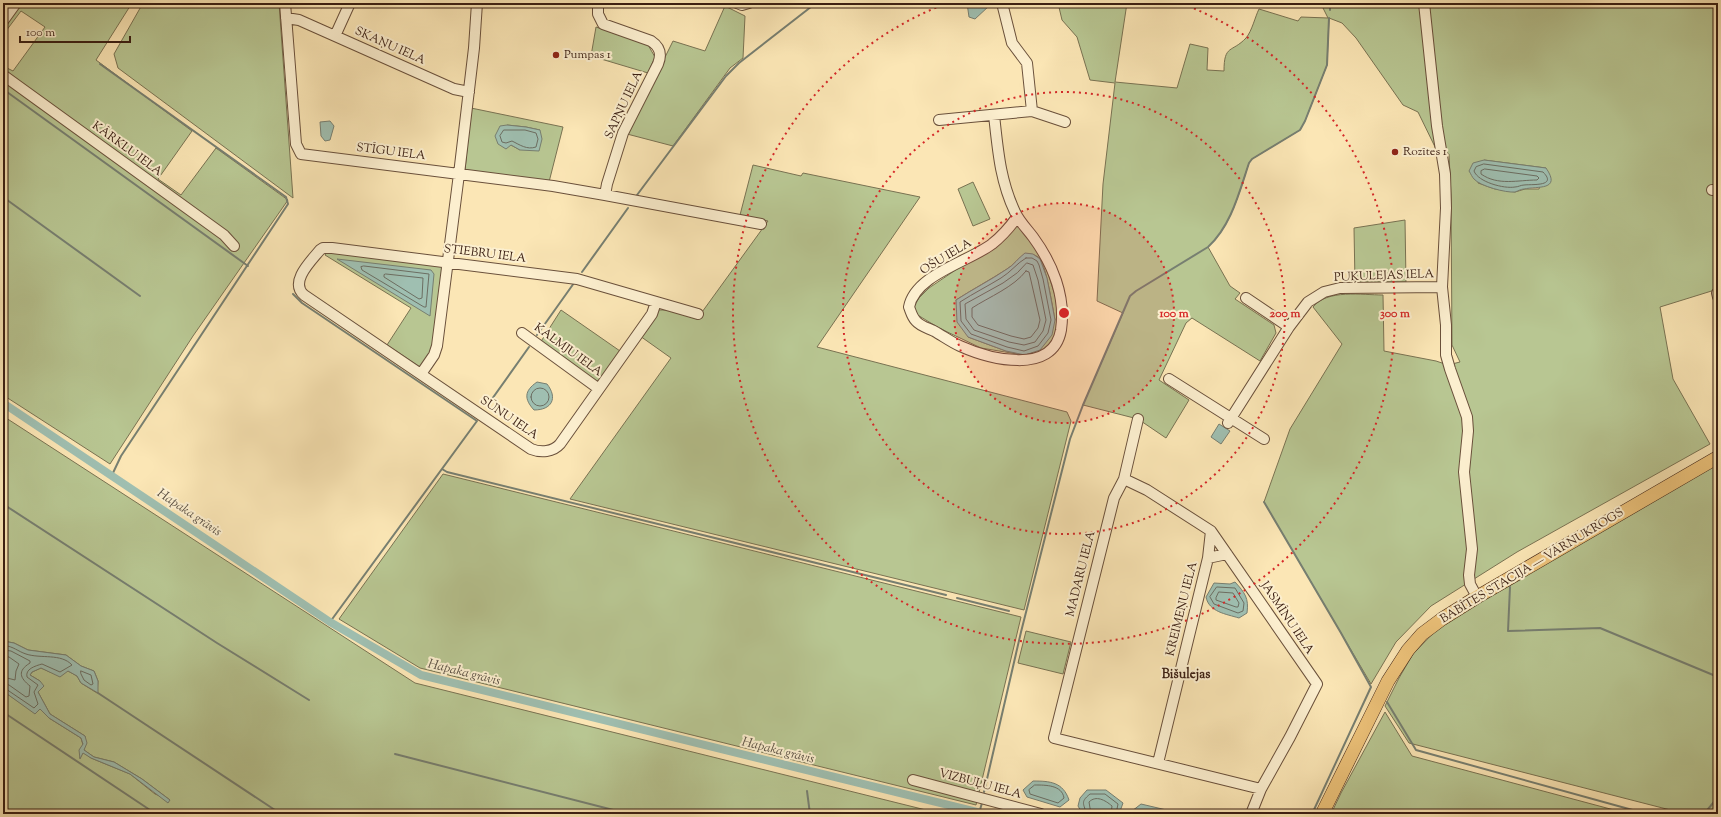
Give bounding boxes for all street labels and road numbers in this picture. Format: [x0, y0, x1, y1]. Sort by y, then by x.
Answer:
street label: SKAŅU IELA [352, 22, 428, 70]
street label: SAPŅU IELA [600, 68, 648, 142]
street label: KĀRKLU IELA [88, 117, 166, 181]
street label: STĪGU IELA [355, 139, 427, 165]
street label: OŠU IELA [917, 234, 976, 280]
street label: STIEBRU IELA [443, 240, 527, 268]
street label: PUĶULEJAS IELA [1334, 265, 1435, 287]
street label: KALMJU IELA [530, 319, 606, 381]
street label: SŪNU IELA [476, 392, 542, 444]
street label: BABĪTES STACIJA — VĀRNUKROGS [1437, 504, 1627, 628]
street label: MADARU IELA [1062, 529, 1100, 619]
street label: KREIMEŅU IELA [1162, 560, 1203, 658]
street label: JASMĪNU IELA [1255, 577, 1318, 659]
street label: VIZBUĻU IELA [937, 764, 1024, 804]

